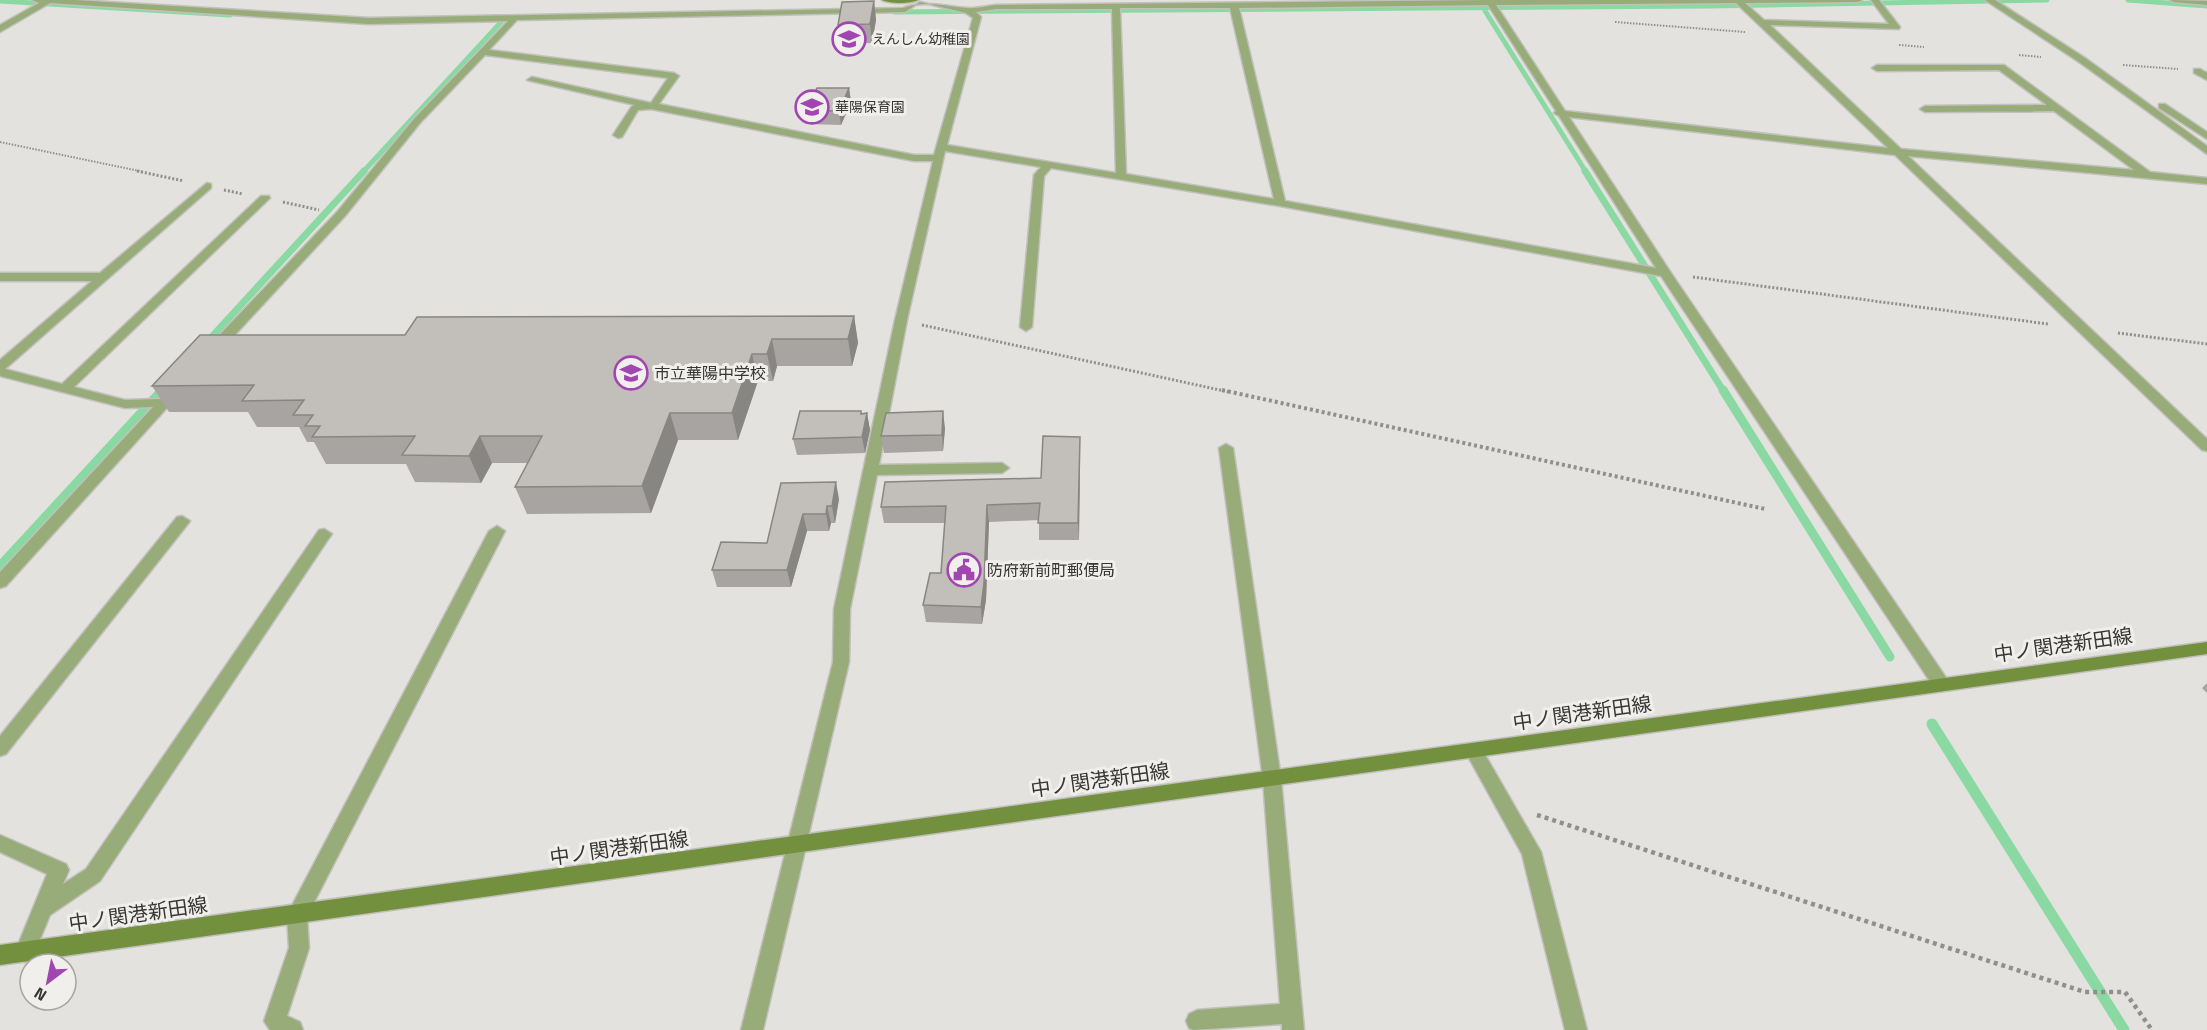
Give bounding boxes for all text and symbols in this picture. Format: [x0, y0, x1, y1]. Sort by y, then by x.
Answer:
school or university icon: えんしん幼稚園 [831, 21, 867, 57]
place label: えんしん幼稚園 [872, 28, 970, 49]
school or university icon: 華陽保育園 [794, 89, 830, 125]
place label: 華陽保育園 [835, 96, 905, 117]
school or university icon: 市立華陽中学校 [613, 355, 649, 391]
place label: 市立華陽中学校 [654, 361, 766, 385]
public building icon: 防府新前町郵便局 [946, 552, 982, 588]
place label: 防府新前町郵便局 [987, 558, 1115, 582]
street label: 中ノ関港新田線 [1991, 619, 2134, 670]
street label: 中ノ関港新田線 [1510, 687, 1653, 738]
street label: 中ノ関港新田線 [1028, 754, 1171, 805]
street label: 中ノ関港新田線 [547, 822, 690, 873]
street label: 中ノ関港新田線 [66, 888, 209, 939]
north arrow [18, 952, 78, 1012]
text: N [29, 982, 51, 1008]

